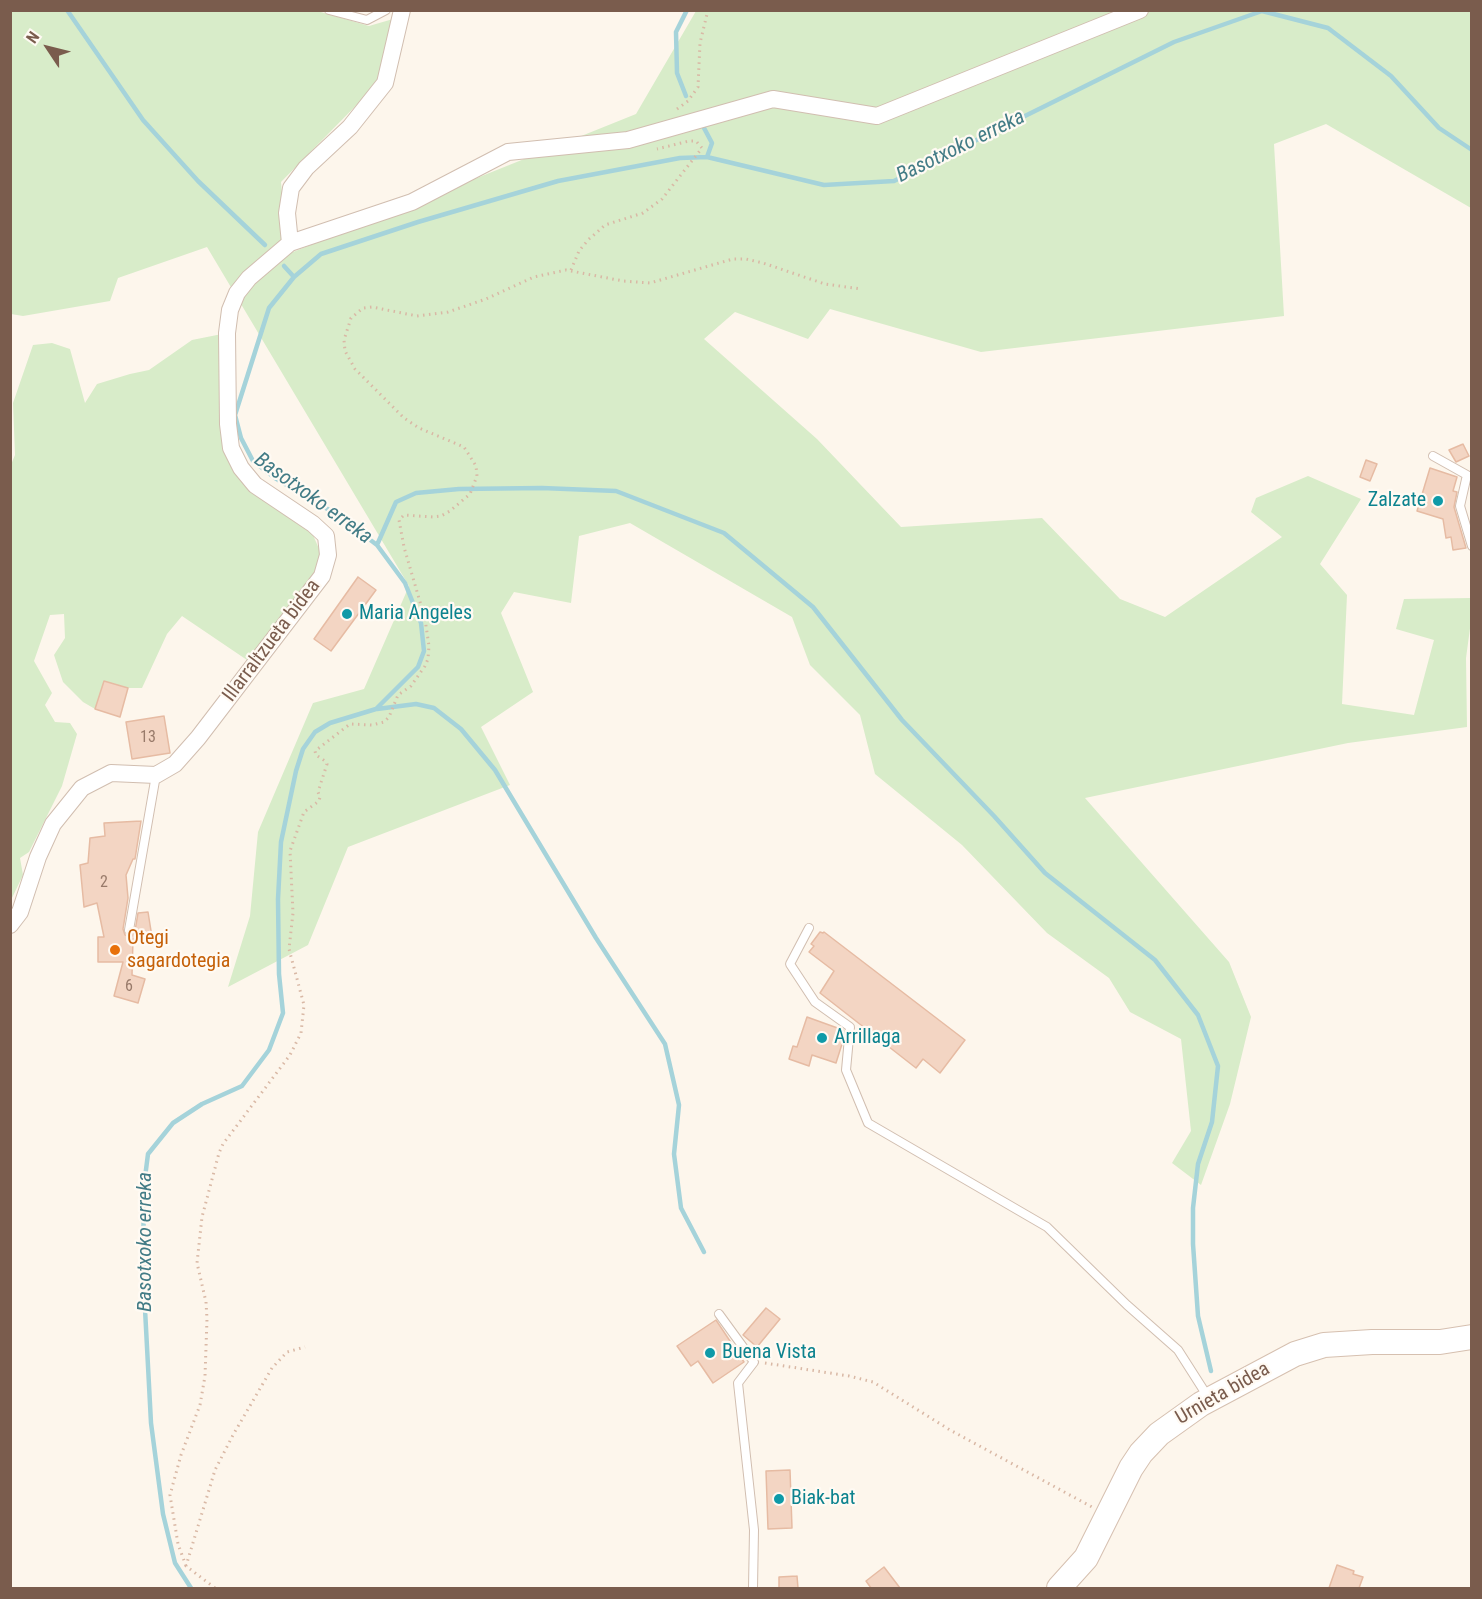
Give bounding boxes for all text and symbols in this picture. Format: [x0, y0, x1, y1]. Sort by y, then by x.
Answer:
north arrow [18, 18, 78, 78]
text: N [22, 28, 43, 47]
water label: Basotxoko erreka [893, 105, 1029, 189]
water label: Basotxoko erreka [249, 448, 377, 550]
place label: Zalzate [1368, 489, 1426, 513]
marker: Zalzate [1431, 494, 1445, 508]
street label: Illarraltzueta bidea [218, 575, 326, 707]
place label: Maria Angeles [359, 602, 472, 626]
marker: Maria Angeles [340, 607, 354, 621]
house number: 13 [140, 728, 156, 748]
house number: 2 [100, 873, 108, 893]
place label: Otegi sagardotegia [127, 927, 230, 974]
marker: Otegi sagardotegia [108, 943, 122, 957]
house number: 6 [125, 977, 133, 997]
place label: Arrillaga [834, 1026, 901, 1050]
marker: Arrillaga [815, 1031, 829, 1045]
water label: Basotxoko erreka [133, 1172, 159, 1312]
place label: Buena Vista [722, 1341, 816, 1365]
marker: Buena Vista [703, 1346, 717, 1360]
street label: Urnieta bidea [1172, 1358, 1274, 1430]
place label: Biak-bat [791, 1487, 855, 1511]
marker: Biak-bat [772, 1492, 786, 1506]

